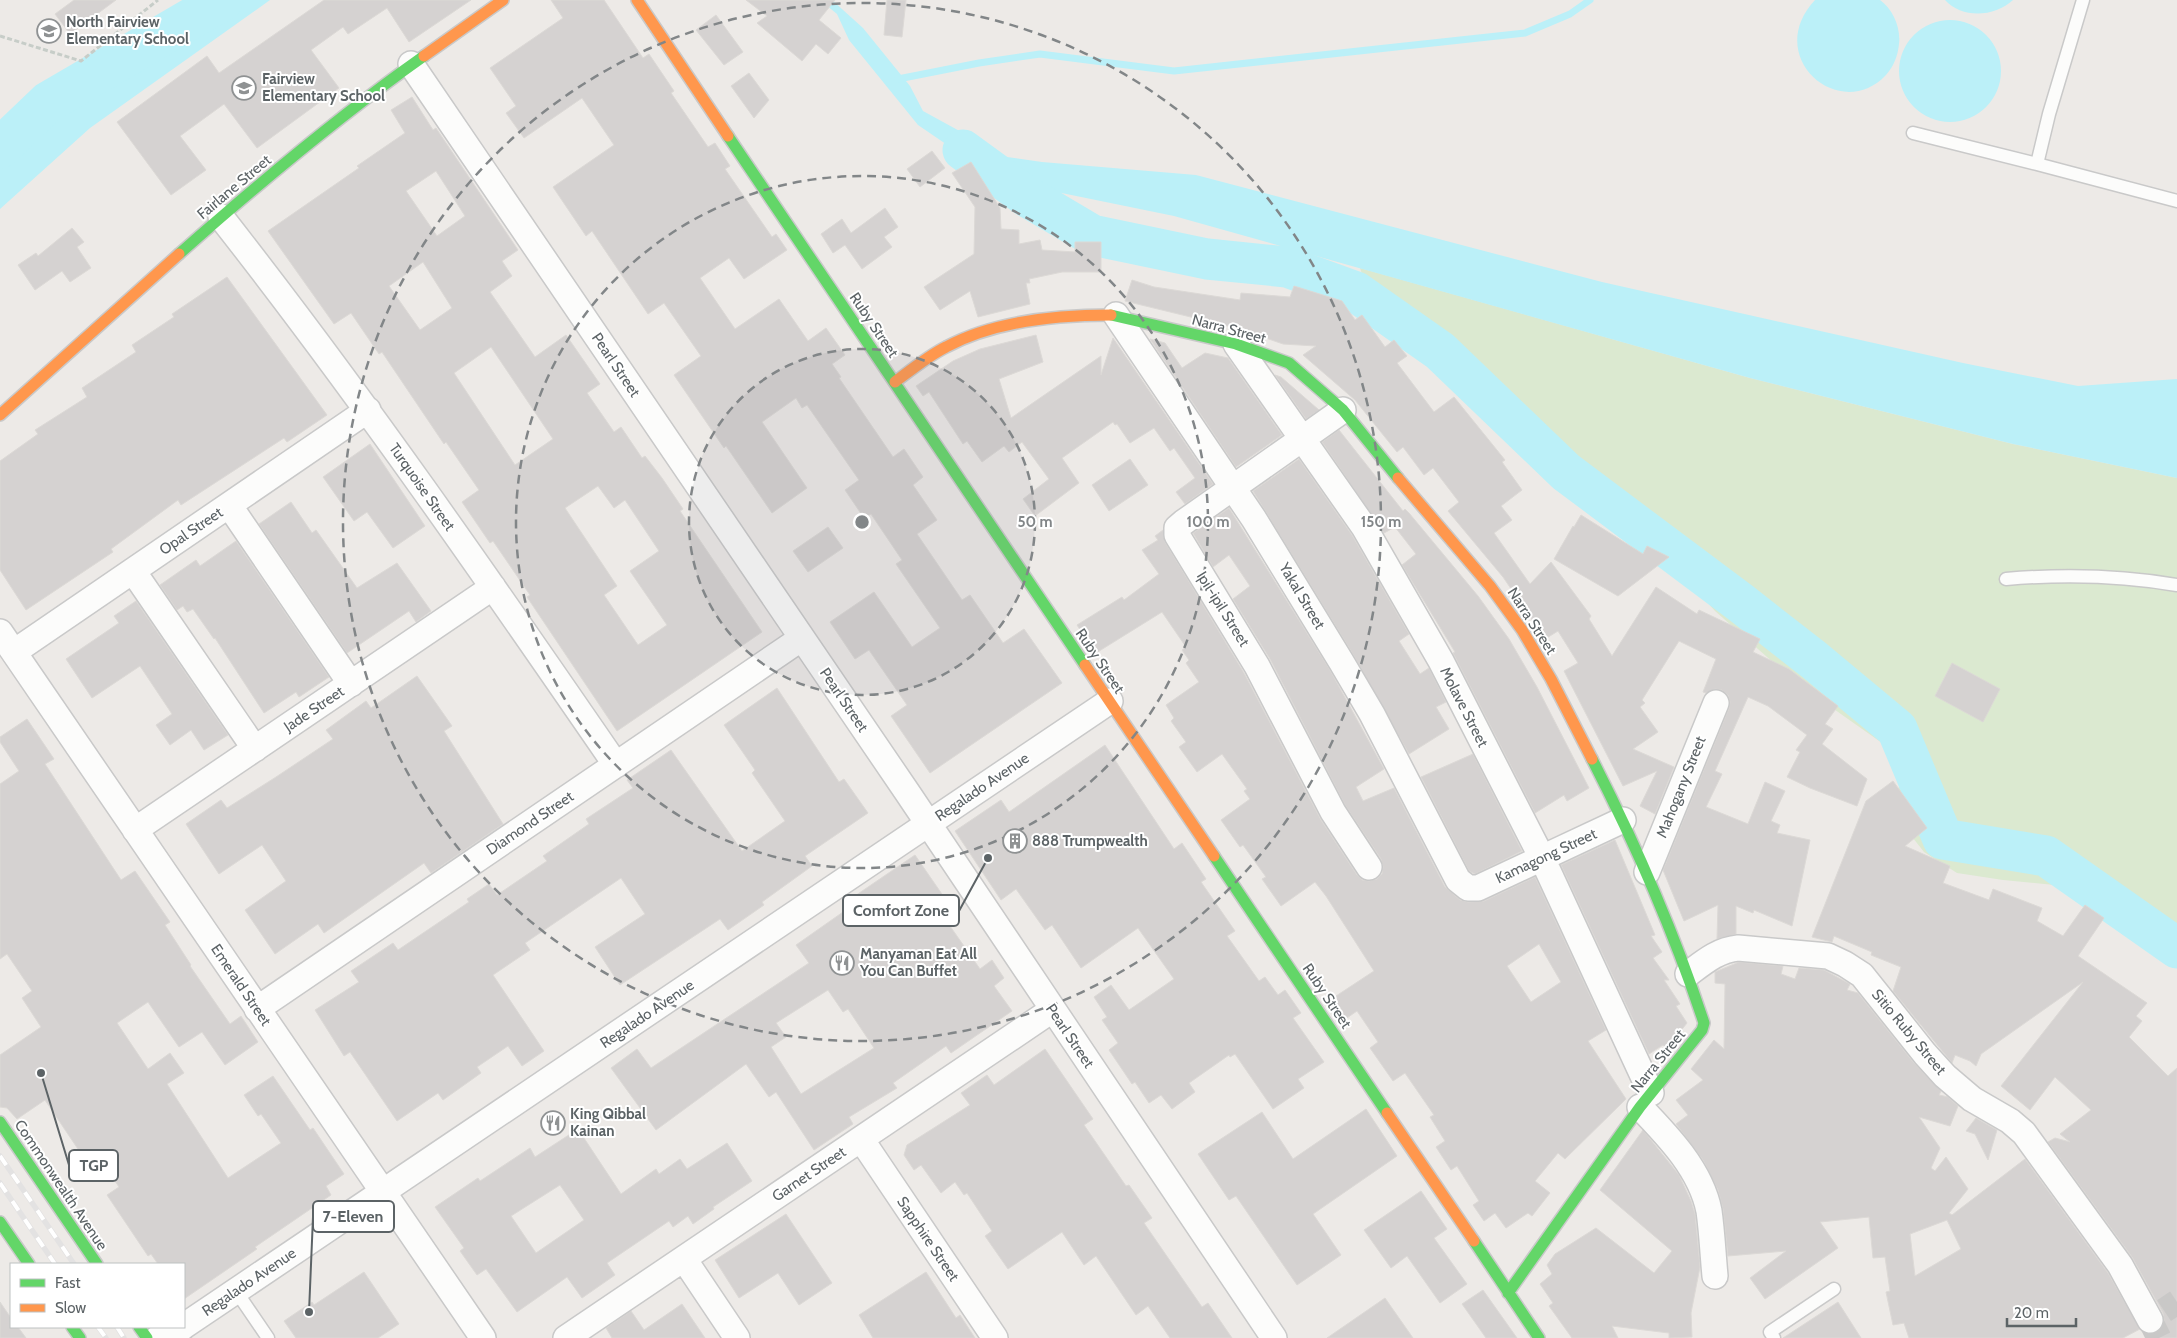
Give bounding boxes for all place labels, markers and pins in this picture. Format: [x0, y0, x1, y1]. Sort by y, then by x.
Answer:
place label: North Fairview Elementary School [66, 13, 189, 48]
school or university icon: North Fairview Elementary School [36, 18, 62, 44]
place label: Fairview Elementary School [262, 70, 385, 105]
school or university icon: Fairview Elementary School [231, 75, 257, 101]
centre of rings [853, 513, 871, 531]
building icon: 888 Trumpwealth [1002, 828, 1028, 854]
place label: 888 Trumpwealth [1032, 832, 1148, 850]
callout: Comfort Zone [843, 895, 959, 926]
place label: Manyaman Eat All You Can Buffet [859, 945, 977, 980]
restaurant icon: Manyaman Eat All You Can Buffet [829, 950, 855, 976]
place label: King Qibbal Kainan [570, 1105, 646, 1140]
restaurant icon: King Qibbal Kainan [540, 1110, 566, 1136]
callout: TGP [69, 1150, 118, 1181]
callout: 7-Eleven [313, 1201, 394, 1232]

